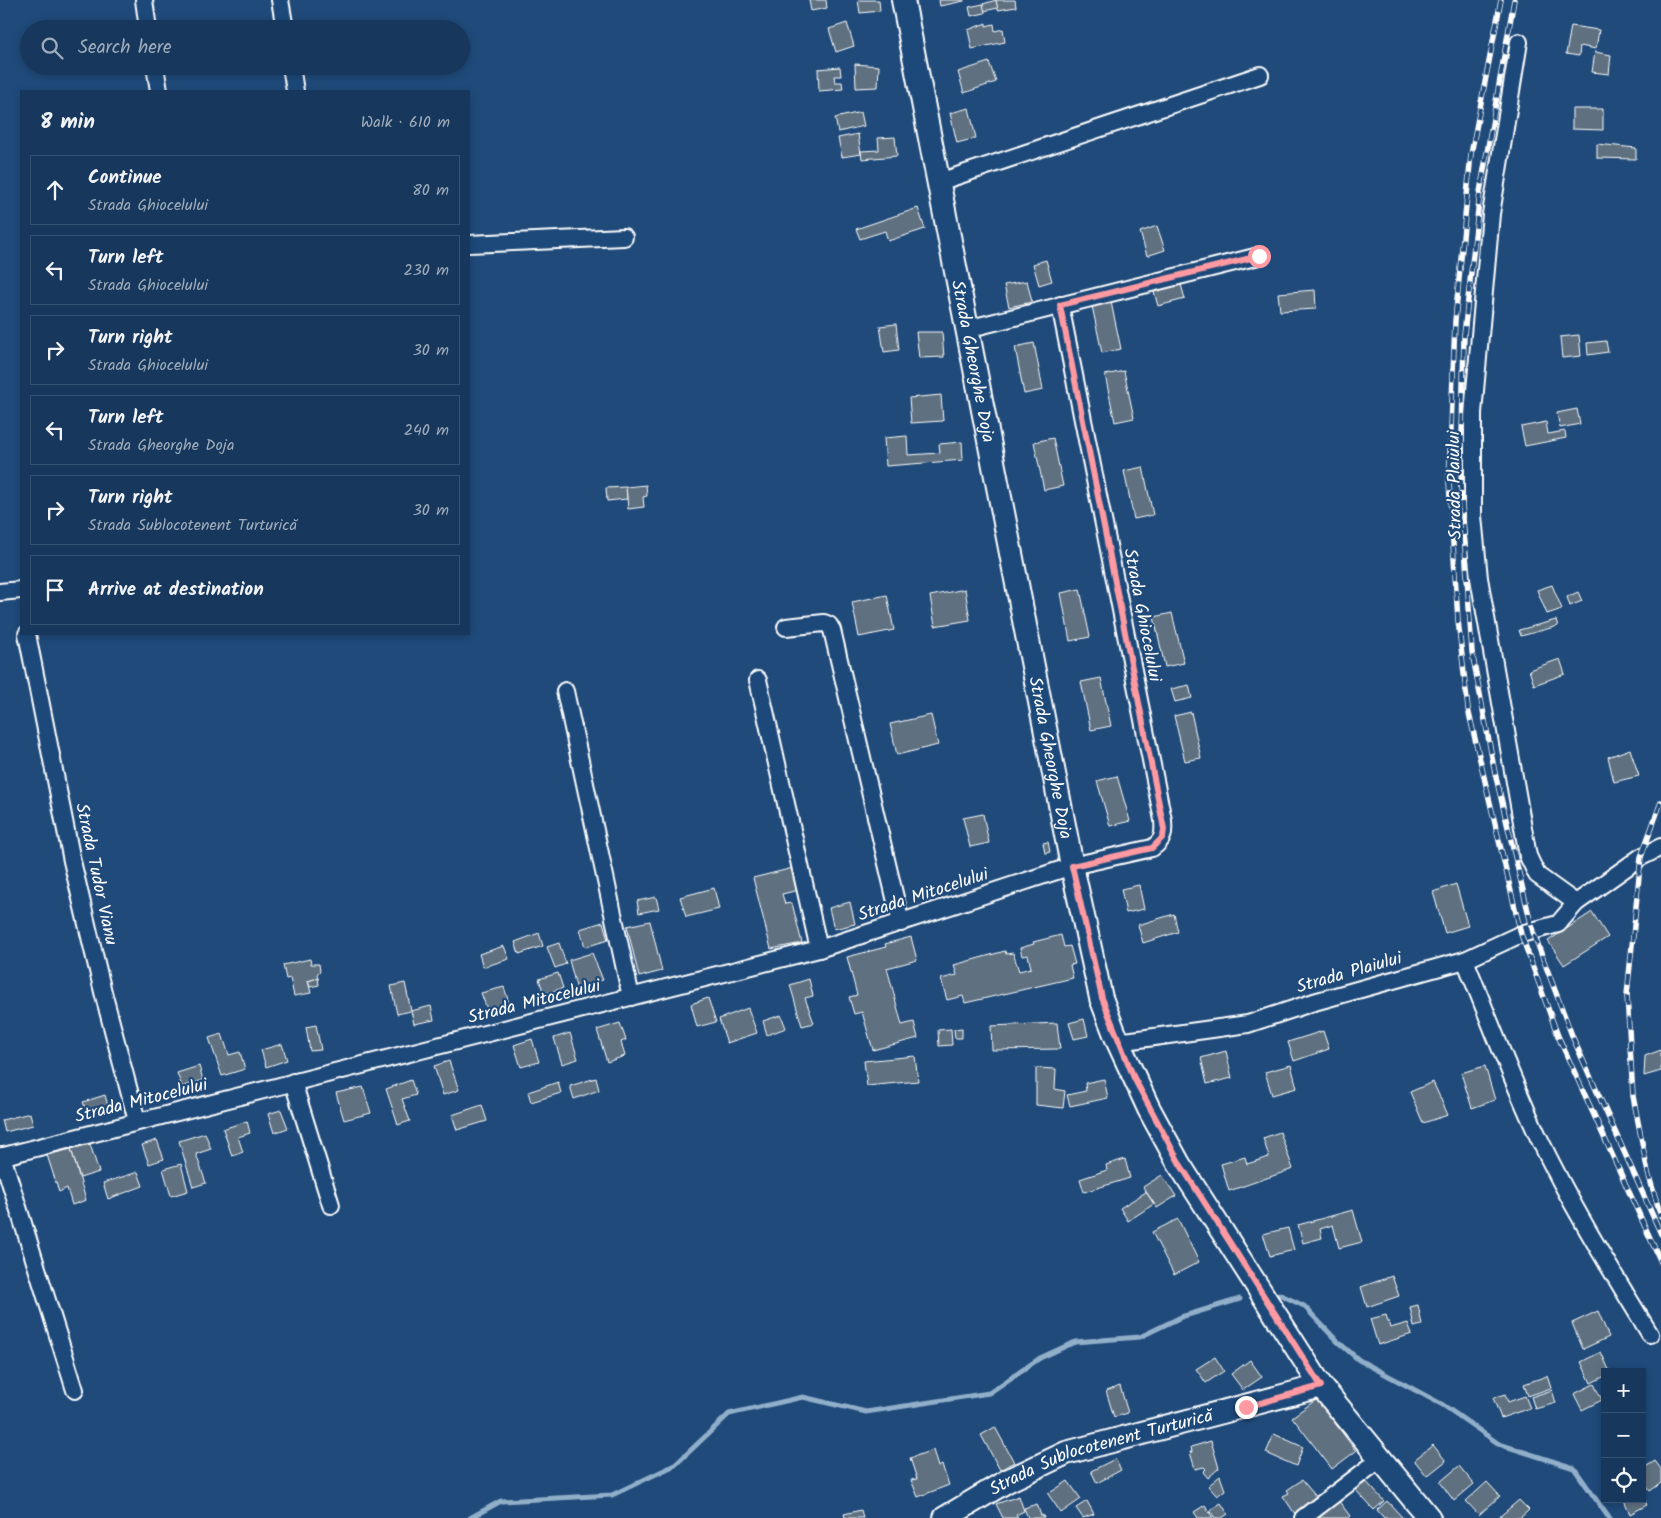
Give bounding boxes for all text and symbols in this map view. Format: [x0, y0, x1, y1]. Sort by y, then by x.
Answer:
search box [20, 20, 470, 75]
text: Search here [78, 33, 172, 63]
icon: search [38, 34, 66, 62]
text: 8 min [40, 106, 95, 139]
text: Walk · 610 m [361, 110, 450, 135]
text: Continue [88, 163, 161, 193]
icon: ahead [41, 176, 69, 204]
text: 80 m [412, 178, 449, 203]
text: Strada Ghiocelului [88, 193, 208, 218]
text: Turn left [88, 243, 163, 273]
route start [1248, 245, 1271, 268]
icon: left [41, 256, 69, 284]
text: 230 m [403, 258, 449, 283]
text: Strada Ghiocelului [88, 273, 208, 298]
street label: Strada Gheorghe Doja [942, 278, 1002, 445]
text: Turn right [88, 323, 173, 353]
icon: right [41, 336, 69, 364]
text: 30 m [413, 338, 449, 363]
text: Strada Ghiocelului [88, 353, 208, 378]
text: Turn left [88, 403, 163, 433]
icon: left [41, 416, 69, 444]
text: 240 m [404, 418, 449, 443]
street label: Strada Plaiului [1440, 430, 1471, 539]
text: Strada Gheorghe Doja [88, 433, 234, 458]
text: Turn right [88, 483, 173, 513]
icon: right [41, 496, 69, 524]
text: 30 m [413, 498, 449, 523]
text: Strada Sublocotenent Turturică [88, 513, 297, 538]
street label: Strada Ghiocelului [1114, 546, 1169, 685]
text: Arrive at destination [88, 575, 264, 605]
icon: arrive [41, 576, 69, 604]
street label: Strada Gheorghe Doja [1019, 674, 1079, 842]
street label: Strada Tudor Vianu [66, 801, 125, 948]
street label: Strada Mitocelului [854, 860, 993, 930]
street label: Strada Plaiului [1293, 944, 1406, 1002]
street label: Strada Mitocelului [465, 972, 604, 1033]
street label: Strada Mitocelului [72, 1071, 211, 1132]
map controls [1601, 1368, 1646, 1503]
button: + [1601, 1368, 1646, 1413]
route end [1235, 1396, 1258, 1419]
street label: Strada Sublocotenent Turturică [984, 1402, 1218, 1504]
button: − [1601, 1413, 1646, 1458]
button: locate [1601, 1458, 1646, 1503]

